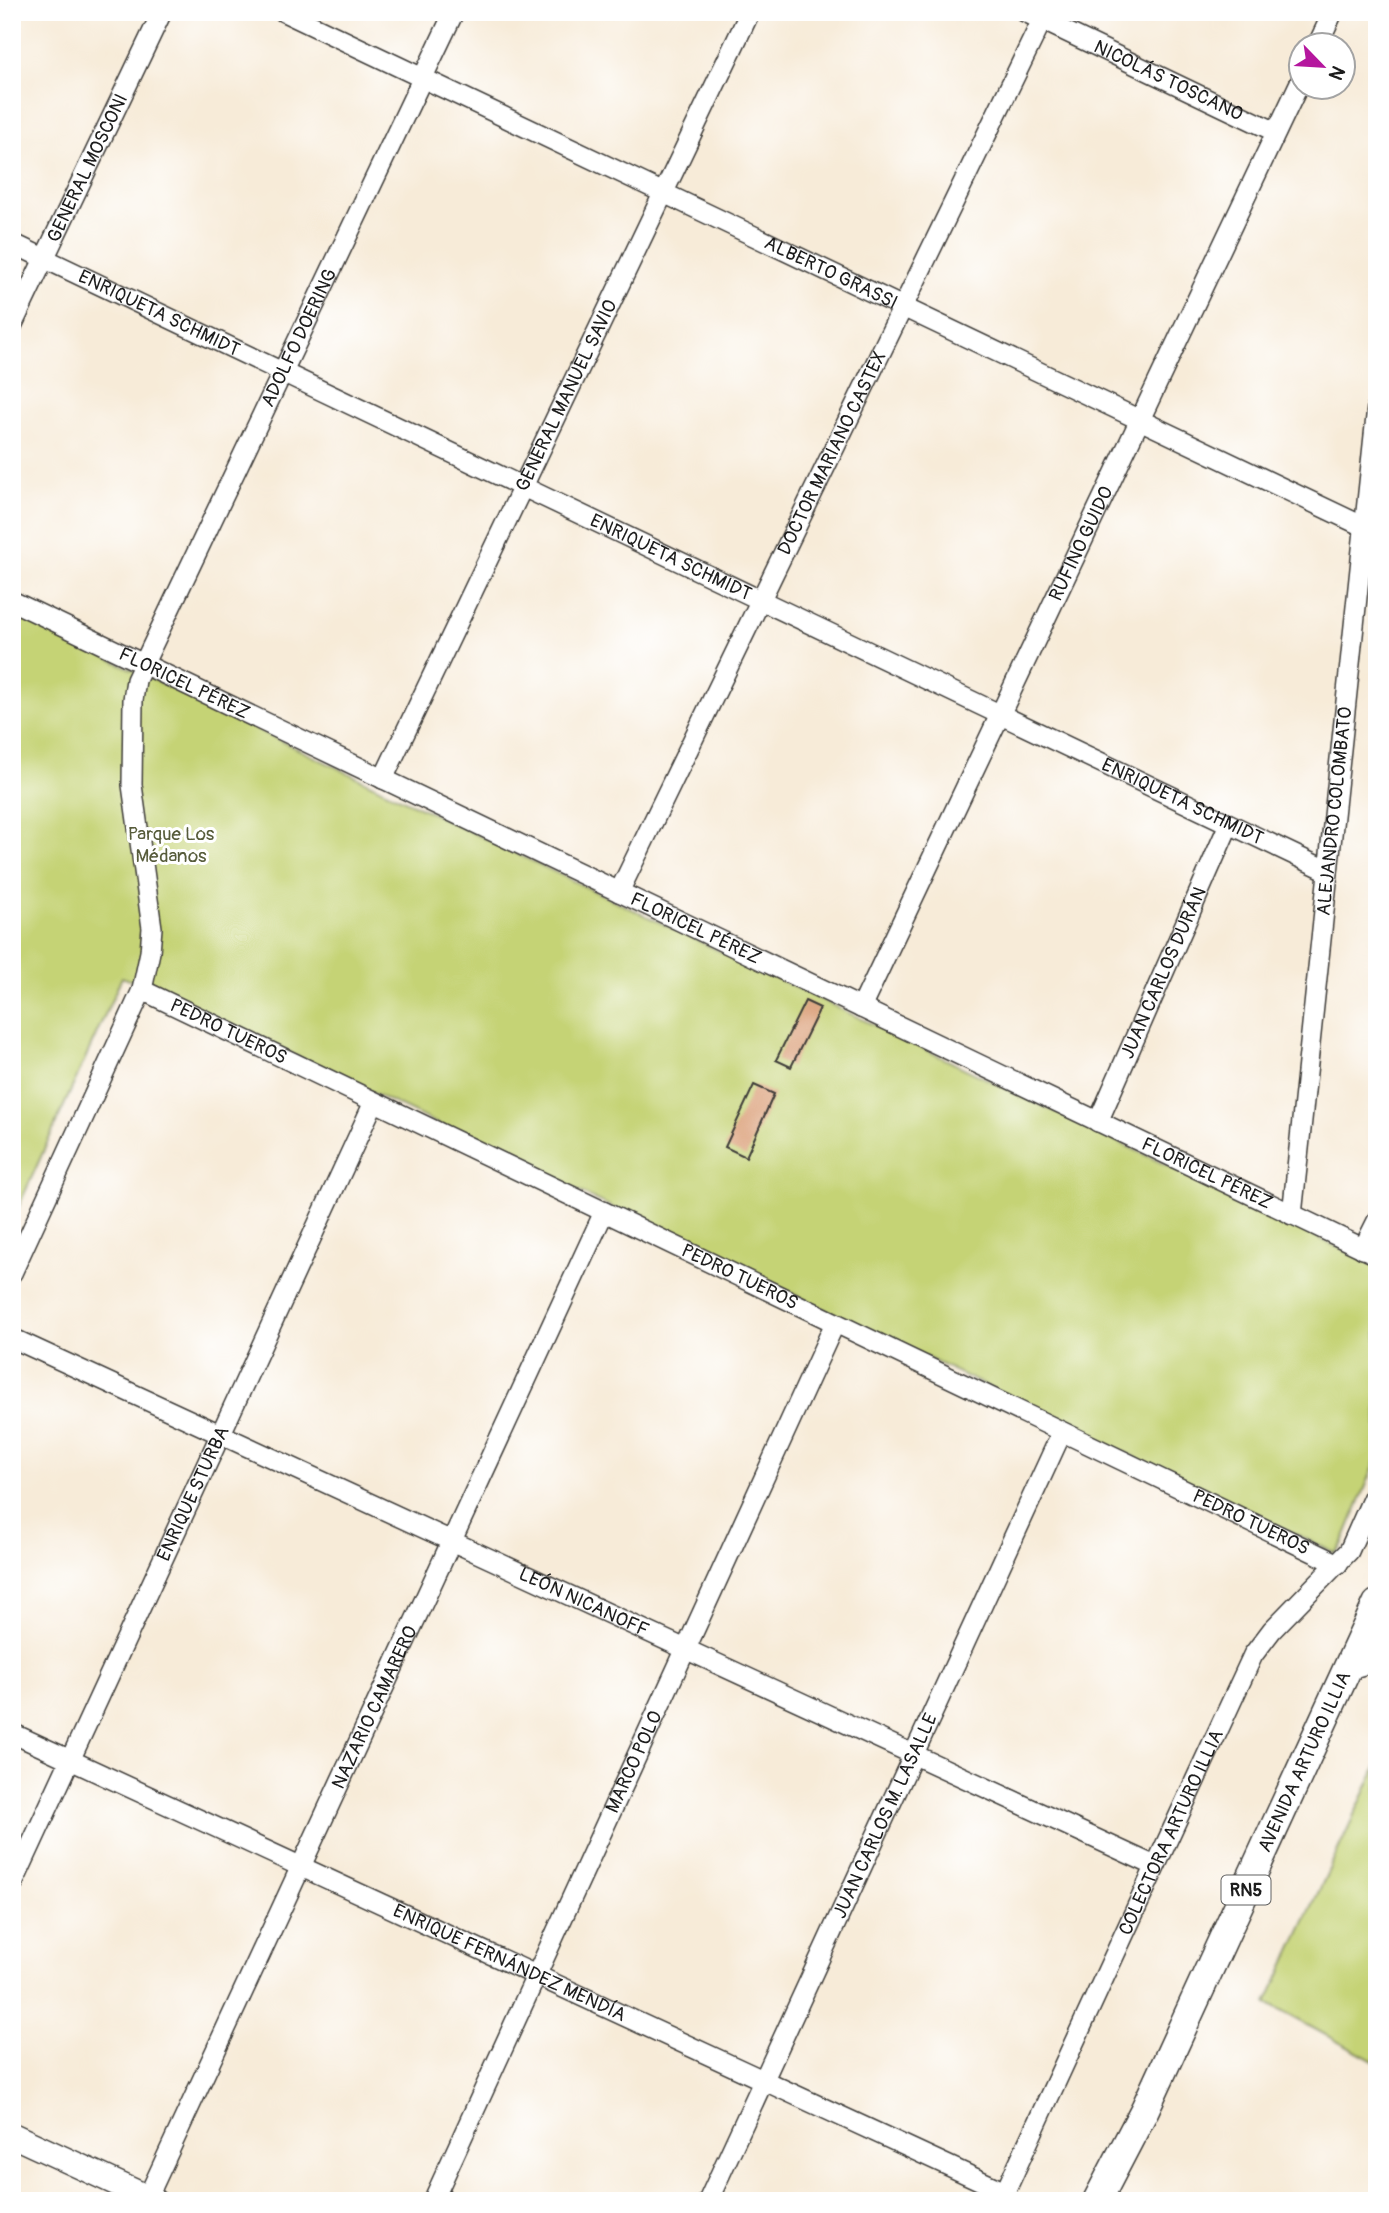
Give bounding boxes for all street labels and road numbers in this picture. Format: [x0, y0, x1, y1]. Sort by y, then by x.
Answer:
street label: NICOLÁS TOSCANO [1090, 35, 1247, 126]
street label: GENERAL MOSCONI [42, 90, 133, 246]
street label: ALBERTO GRASSI [760, 231, 902, 315]
street label: ENRIQUETA SCHMIDT [74, 264, 244, 362]
street label: ADOLFO DOERING [256, 265, 342, 411]
street label: GENERAL MANUEL SAVIO [510, 296, 623, 495]
street label: DOCTOR MARIANO CASTEX [772, 347, 892, 559]
street label: RUFINO GUIDO [1044, 482, 1119, 605]
street label: ENRIQUETA SCHMIDT [586, 509, 756, 606]
street label: FLORICEL PÉREZ [115, 642, 254, 725]
street label: ALEJANDRO COLOMBATO [1312, 705, 1357, 917]
street label: ENRIQUETA SCHMIDT [1098, 753, 1267, 850]
street label: JUAN CARLOS DURÁN [1115, 883, 1212, 1062]
street label: FLORICEL PÉREZ [626, 887, 765, 970]
street label: PEDRO TUEROS [166, 993, 291, 1070]
street label: FLORICEL PÉREZ [1138, 1132, 1276, 1215]
street label: PEDRO TUEROS [677, 1239, 802, 1315]
street label: ENRIQUE STURBA [152, 1422, 235, 1565]
street label: PEDRO TUEROS [1189, 1484, 1313, 1560]
street label: LEÓN NICANOFF [515, 1562, 653, 1643]
street label: NAZARIO CAMARERO [326, 1622, 423, 1793]
street label: AVENIDA ARTURO ILLIA [1253, 1667, 1356, 1856]
street label: MARCO POLO [600, 1707, 668, 1817]
street label: JUAN CARLOS M. LASALLE [828, 1709, 943, 1922]
street label: COLECTORA ARTURO ILLIA [1113, 1726, 1229, 1939]
road number: RN5 [1222, 1876, 1270, 1904]
street label: ENRIQUE FERNÁNDEZ MENDÍA [389, 1899, 630, 2027]

